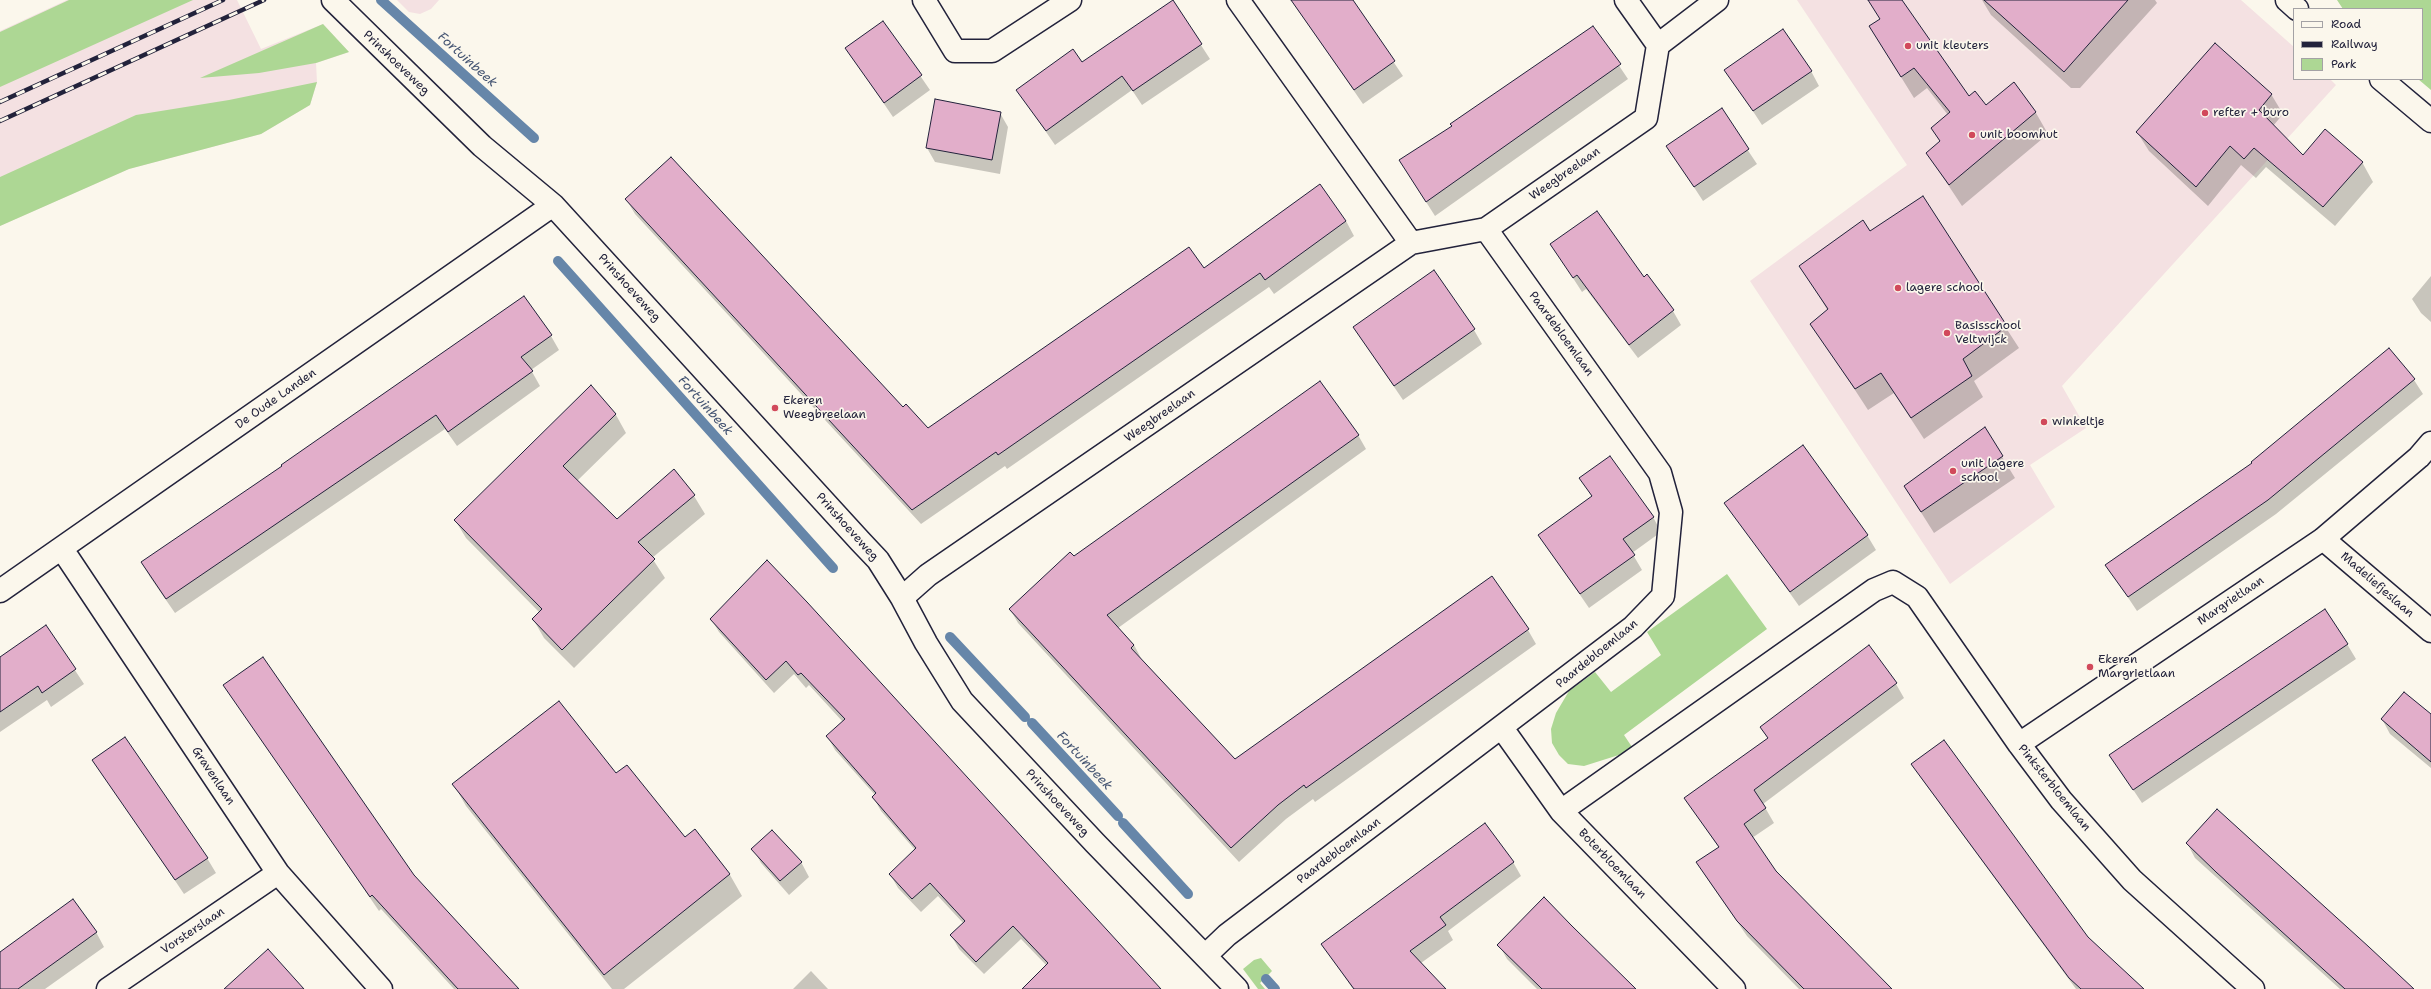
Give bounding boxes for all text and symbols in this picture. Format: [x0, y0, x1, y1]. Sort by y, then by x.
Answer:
legend [2293, 8, 2423, 80]
text: Road [2331, 16, 2361, 32]
street label: Prinshoeveweg [360, 28, 432, 98]
water label: Fortuinbeek [434, 29, 500, 91]
text: Railway [2331, 36, 2378, 52]
place label: unit kleuters [1916, 39, 1989, 53]
marker: unit kleuters [1903, 41, 1913, 51]
text: Park [2331, 56, 2357, 72]
place label: refter + buro [2213, 106, 2289, 120]
marker: refter + buro [2200, 108, 2210, 118]
place label: unit boomhut [1980, 128, 2058, 142]
marker: unit boomhut [1967, 130, 1977, 140]
street label: Weegbreelaan [1527, 144, 1603, 204]
street label: Prinshoeveweg [595, 251, 663, 325]
place label: lagere school [1906, 281, 1984, 295]
marker: lagere school [1893, 283, 1903, 293]
street label: Paardebloemlaan [1526, 289, 1596, 379]
place label: Basisschool Veltwijck [1955, 319, 2021, 347]
marker: Basisschool Veltwijck [1942, 328, 1952, 338]
street label: De Oude Landen [233, 366, 319, 432]
water label: Fortuinbeek [674, 373, 736, 439]
street label: Weegbreelaan [1122, 386, 1198, 446]
place label: Ekeren Weegbreelaan [783, 394, 866, 422]
marker: Ekeren Weegbreelaan [770, 403, 780, 413]
place label: winkeltje [2052, 415, 2105, 429]
marker: winkeltje [2039, 417, 2049, 427]
place label: unit lagere school [1961, 457, 2024, 485]
marker: unit lagere school [1948, 466, 1958, 476]
street label: Prinshoeveweg [813, 490, 881, 564]
street label: Madeliefjeslaan [2337, 549, 2417, 621]
street label: Margrietlaan [2195, 573, 2267, 629]
street label: Paardebloemlaan [1553, 617, 1641, 691]
place label: Ekeren Margrietlaan [2098, 653, 2175, 681]
marker: Ekeren Margrietlaan [2085, 662, 2095, 672]
water label: Fortuinbeek [1053, 728, 1115, 794]
street label: Pinksterbloemlaan [2015, 742, 2093, 834]
street label: Gravenlaan [188, 744, 238, 808]
street label: Prinshoeveweg [1022, 766, 1092, 840]
street label: Paardebloemlaan [1294, 815, 1384, 887]
street label: Boterbloemlaan [1575, 826, 1649, 902]
street label: Vorsterslaan [159, 905, 227, 957]

